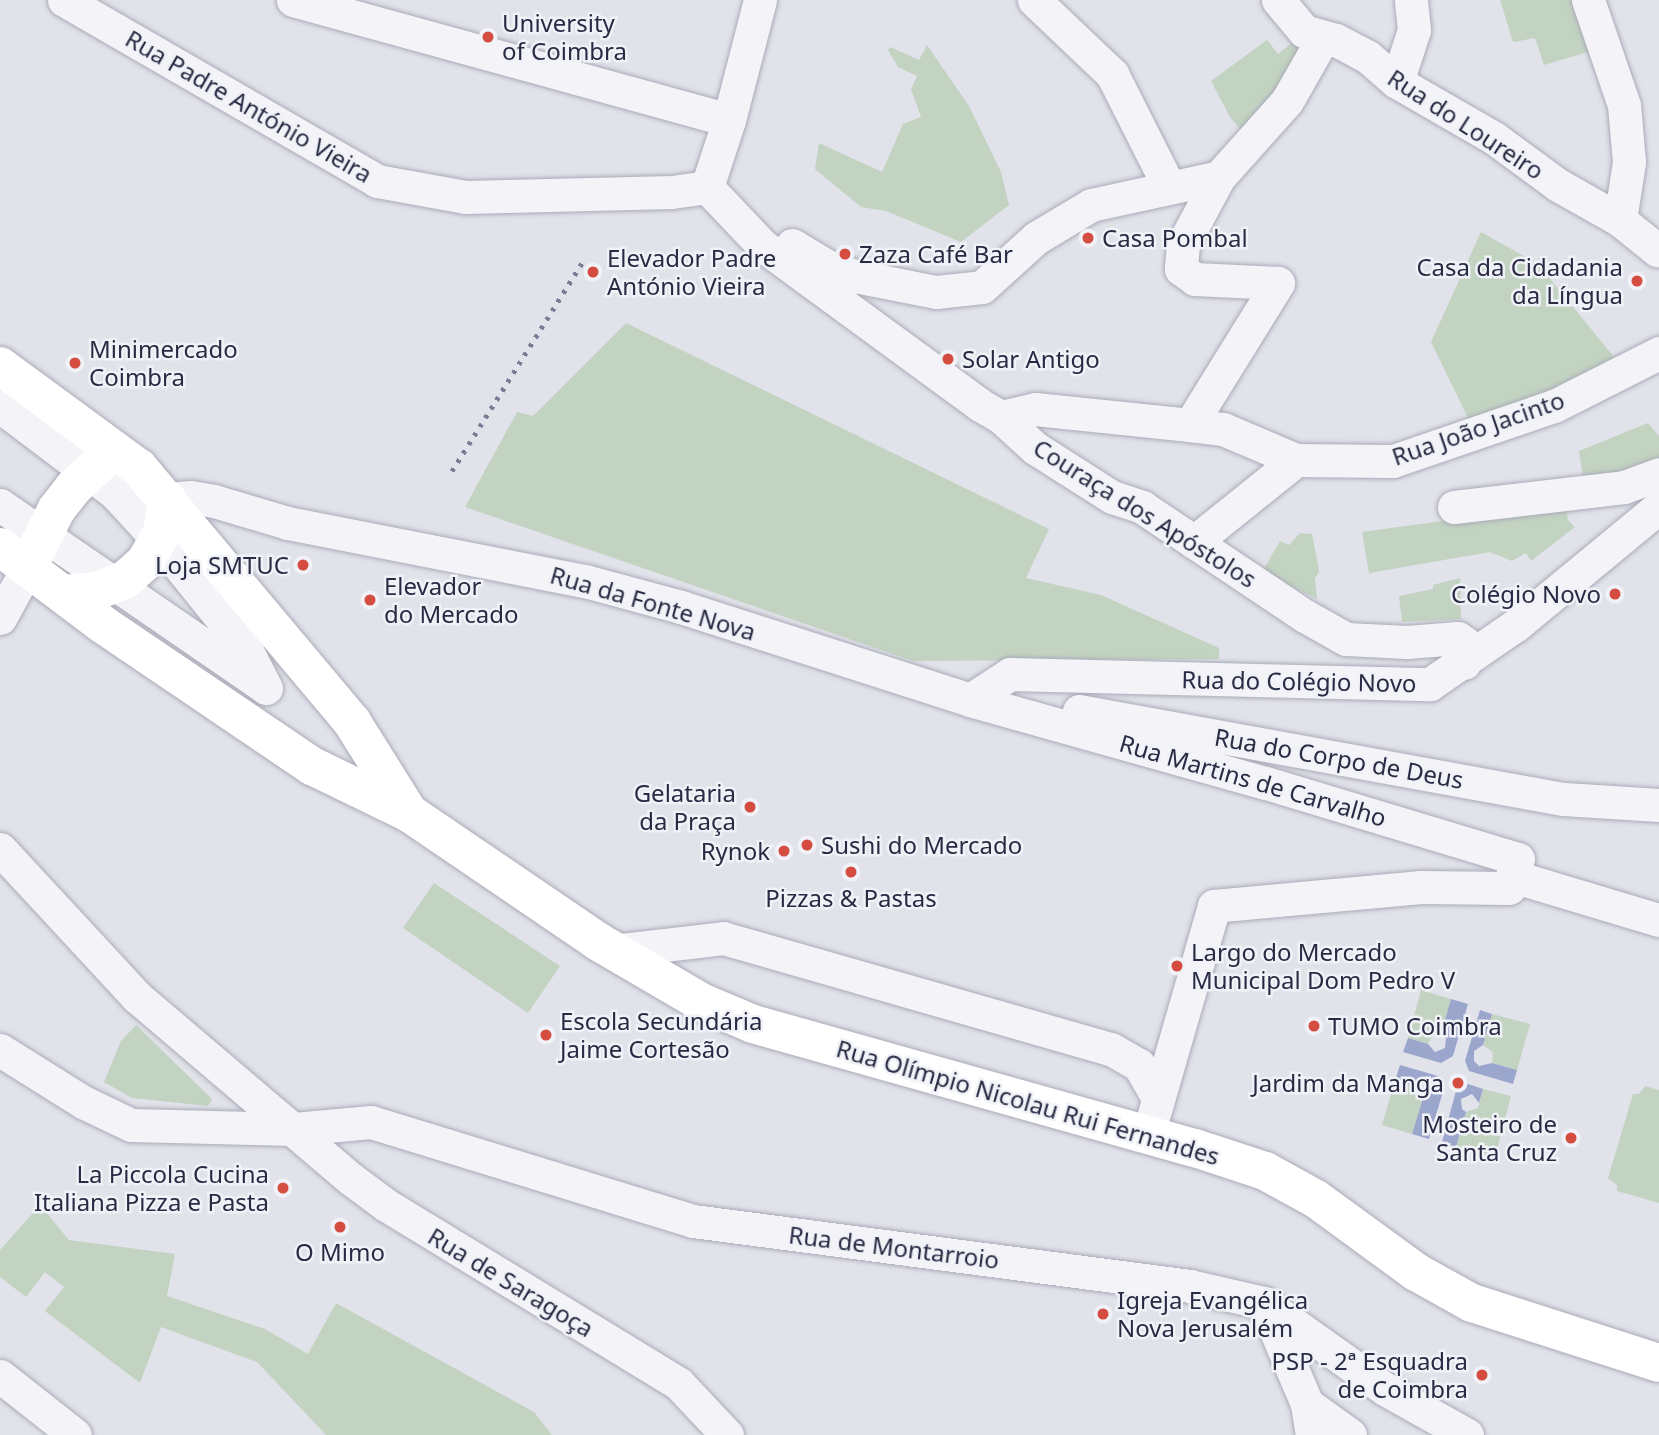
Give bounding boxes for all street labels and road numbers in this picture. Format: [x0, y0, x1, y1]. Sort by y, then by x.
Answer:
street label: Rua Padre António Vieira [121, 24, 377, 188]
street label: Rua do Loureiro [1383, 63, 1549, 185]
street label: Rua João Jacinto [1388, 385, 1568, 471]
street label: Couraça dos Apóstolos [1028, 433, 1262, 593]
street label: Rua da Fonte Nova [547, 560, 759, 646]
street label: Rua do Colégio Novo [1181, 665, 1417, 697]
street label: Rua do Corpo de Deus [1212, 722, 1466, 794]
street label: Rua Martins de Carvalho [1116, 728, 1390, 832]
street label: Rua Olímpio Nicolau Rui Fernandes [833, 1033, 1223, 1171]
street label: Rua de Montarroio [787, 1220, 1001, 1274]
street label: Rua de Saragoça [423, 1221, 599, 1343]

